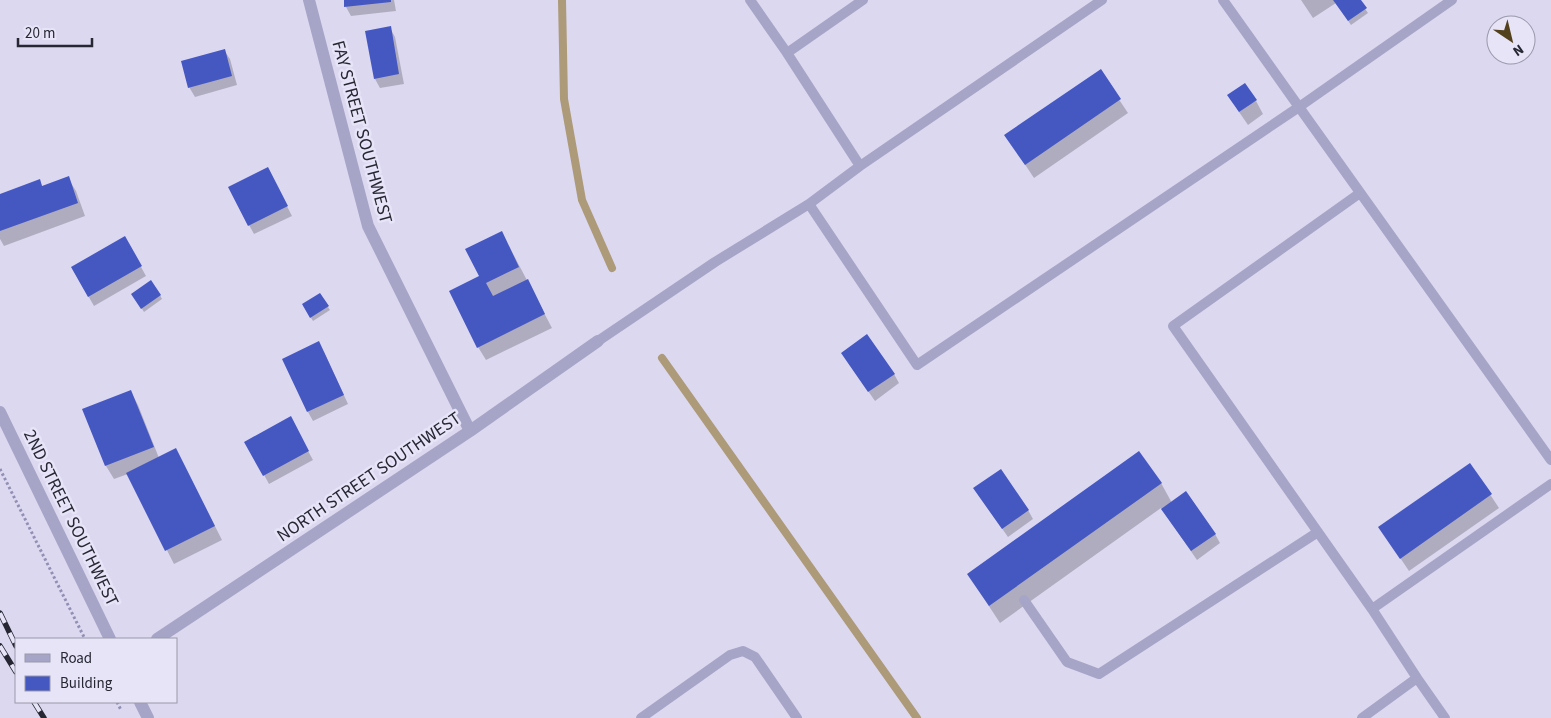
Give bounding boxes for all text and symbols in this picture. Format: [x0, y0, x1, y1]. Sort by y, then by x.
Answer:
scale bar [18, 15, 91, 47]
north arrow [1486, 15, 1536, 65]
text: 20 m [25, 23, 55, 44]
street label: FAY STREET SOUTHWEST [326, 38, 399, 227]
text: N [1508, 39, 1527, 61]
street label: NORTH STREET SOUTHWEST [272, 406, 466, 548]
street label: 2ND STREET SOUTHWEST [17, 425, 125, 611]
legend [15, 638, 178, 703]
text: Road [60, 648, 92, 669]
text: Building [60, 673, 113, 694]

